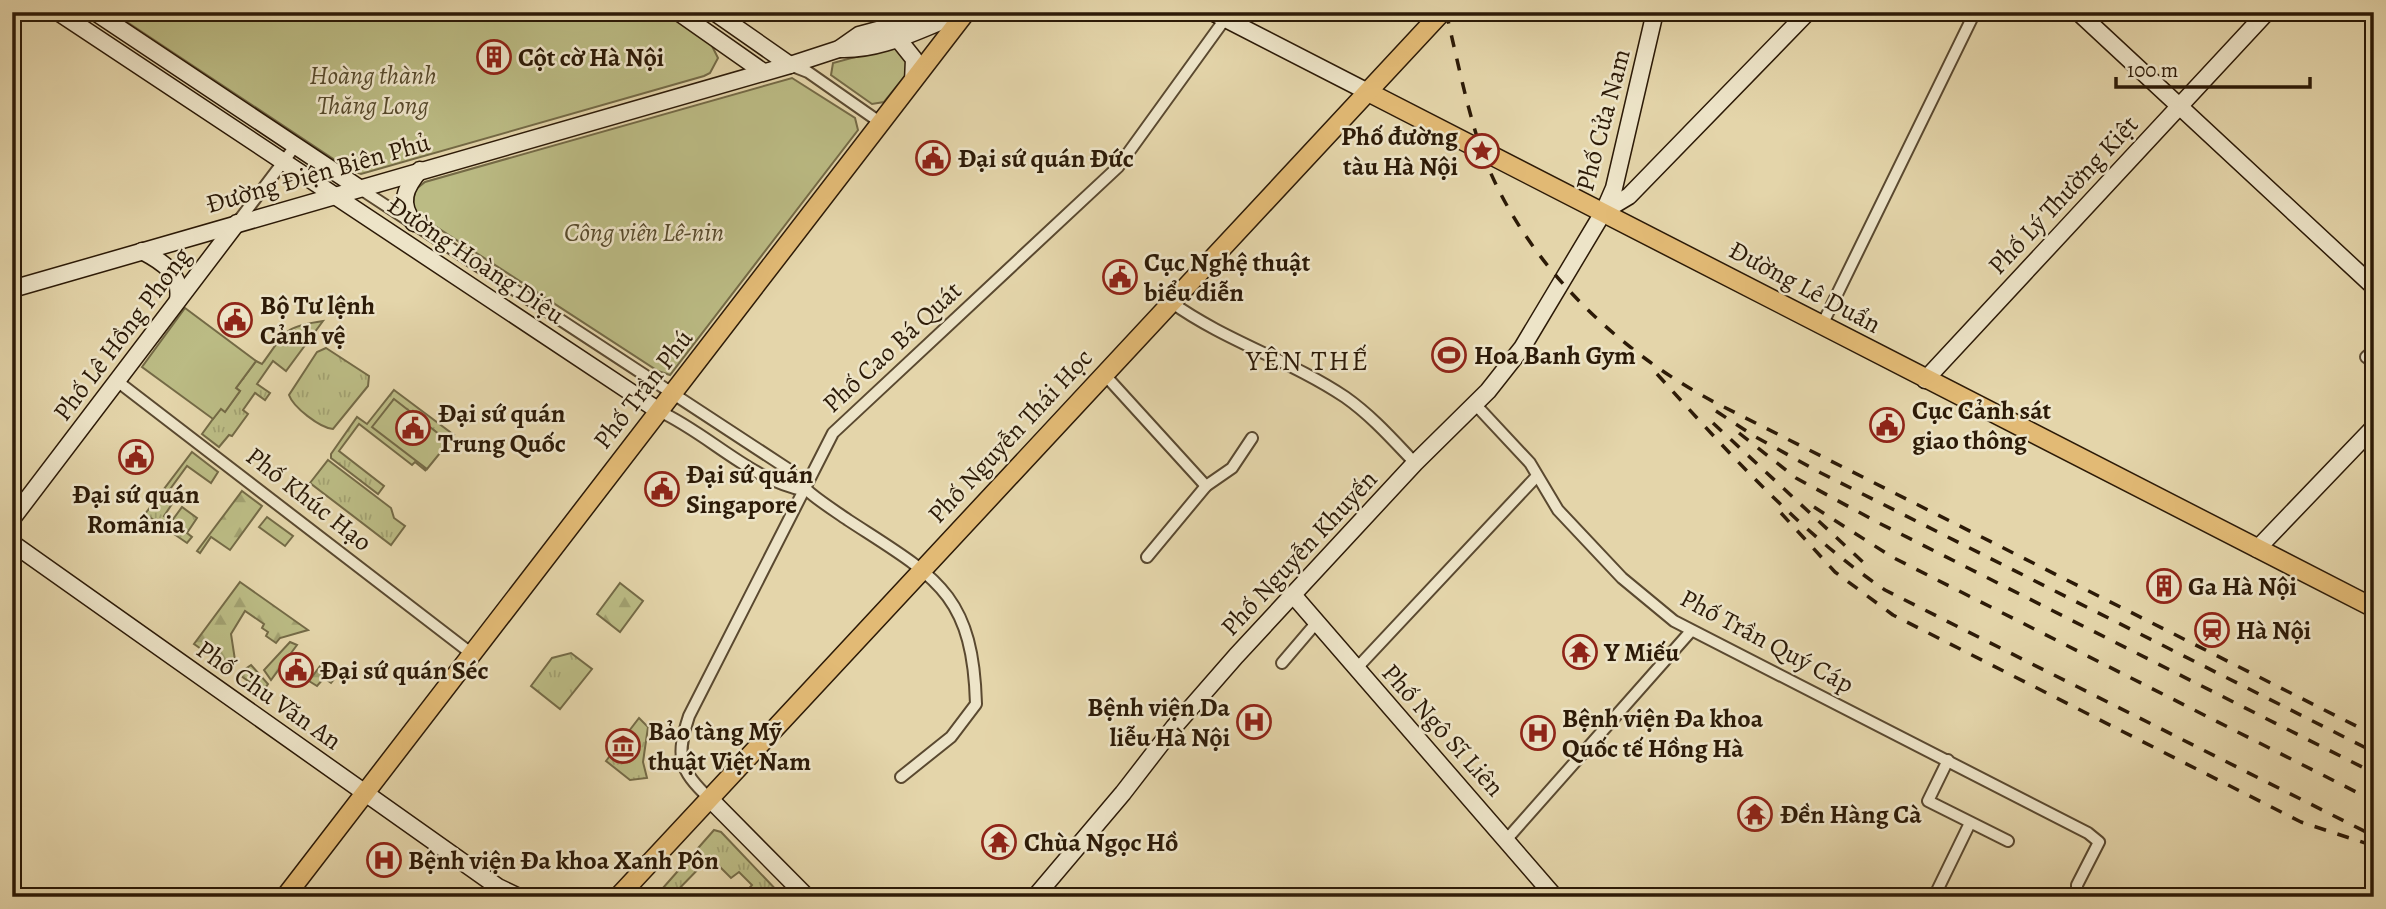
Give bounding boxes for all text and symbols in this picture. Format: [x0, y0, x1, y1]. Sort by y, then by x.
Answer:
building icon: Cột cờ Hà Nội [475, 38, 513, 76]
place label: Cột cờ Hà Nội [518, 40, 664, 75]
street label: Phố Cửa Nam [1567, 45, 1639, 195]
scale bar [2116, 46, 2311, 90]
text: 100 m [2127, 56, 2178, 84]
park label: Hoàng thành Thăng Long [309, 58, 437, 123]
street label: Phố Lý Thường Kiệt [1980, 108, 2146, 282]
place label: Phố đường tàu Hà Nội [1341, 119, 1459, 184]
street label: Đường Điện Biên Phủ [202, 124, 435, 222]
place icon: Phố đường tàu Hà Nội [1463, 132, 1501, 170]
public building icon: Đại sứ quán Đức [914, 139, 952, 177]
place label: Đại sứ quán Đức [958, 141, 1134, 176]
street label: Đường Hoàng Diệu [381, 188, 572, 333]
park label: Công viên Lê-nin [564, 215, 724, 250]
street label: Đường Lê Duẩn [1723, 232, 1887, 342]
street label: Phố Lê Hồng Phong [45, 240, 199, 428]
place label: Cục Nghệ thuật biểu diễn [1143, 245, 1311, 310]
public building icon: Cục Nghệ thuật biểu diễn [1101, 258, 1139, 296]
street label: Phố Cao Bá Quát [815, 273, 970, 421]
place label: Bộ Tư lệnh Cảnh vệ [260, 288, 375, 353]
public building icon: Bộ Tư lệnh Cảnh vệ [216, 301, 254, 339]
street label: Phố Trần Phú [585, 321, 701, 456]
sports icon: Hoa Banh Gym [1430, 336, 1468, 374]
place label: Hoa Banh Gym [1474, 338, 1636, 373]
street label: Phố Nguyễn Thái Học [920, 341, 1100, 531]
district label: YÊN THẾ [1245, 342, 1370, 380]
place label: Cục Cảnh sát giao thông [1912, 393, 2052, 458]
place label: Đại sứ quán Trung Quốc [438, 396, 566, 461]
public building icon: Cục Cảnh sát giao thông [1868, 406, 1906, 444]
public building icon: Đại sứ quán Trung Quốc [394, 409, 432, 447]
public building icon: Đại sứ quán România [117, 438, 155, 476]
street label: Phố Khúc Hạo [239, 439, 379, 559]
place label: Đại sứ quán Singapore [686, 457, 814, 522]
street label: Phố Nguyễn Khuyến [1213, 462, 1385, 644]
public building icon: Đại sứ quán Singapore [643, 470, 681, 508]
place label: Đại sứ quán România [72, 477, 200, 542]
building icon: Ga Hà Nội [2145, 567, 2183, 605]
place label: Ga Hà Nội [2188, 569, 2297, 604]
street label: Phố Trần Quý Cáp [1674, 580, 1860, 702]
station icon: Hà Nội [2193, 611, 2231, 649]
place label: Hà Nội [2236, 613, 2311, 648]
street label: Phố Chu Văn An [189, 632, 349, 758]
temple icon: Y Miếu [1561, 633, 1599, 671]
place label: Y Miếu [1603, 635, 1680, 670]
public building icon: Đại sứ quán Séc [277, 651, 315, 689]
place label: Đại sứ quán Séc [320, 653, 489, 688]
street label: Phố Ngô Sĩ Liên [1374, 656, 1512, 804]
place label: Bệnh viện Da liễu Hà Nội [1087, 690, 1230, 755]
place label: Bệnh viện Đa khoa Quốc tế Hồng Hà [1562, 701, 1764, 766]
hospital icon: Bệnh viện Da liễu Hà Nội [1235, 703, 1273, 741]
place label: Bảo tàng Mỹ thuật Việt Nam [648, 714, 811, 779]
hospital icon: Bệnh viện Đa khoa Quốc tế Hồng Hà [1519, 714, 1557, 752]
museum icon: Bảo tàng Mỹ thuật Việt Nam [604, 727, 642, 765]
temple icon: Đền Hàng Cà [1736, 795, 1774, 833]
place label: Đền Hàng Cà [1780, 797, 1922, 832]
temple icon: Chùa Ngọc Hồ [980, 823, 1018, 861]
place label: Chùa Ngọc Hồ [1024, 825, 1178, 860]
hospital icon: Bệnh viện Đa khoa Xanh Pôn [365, 841, 403, 879]
place label: Bệnh viện Đa khoa Xanh Pôn [408, 843, 719, 878]

